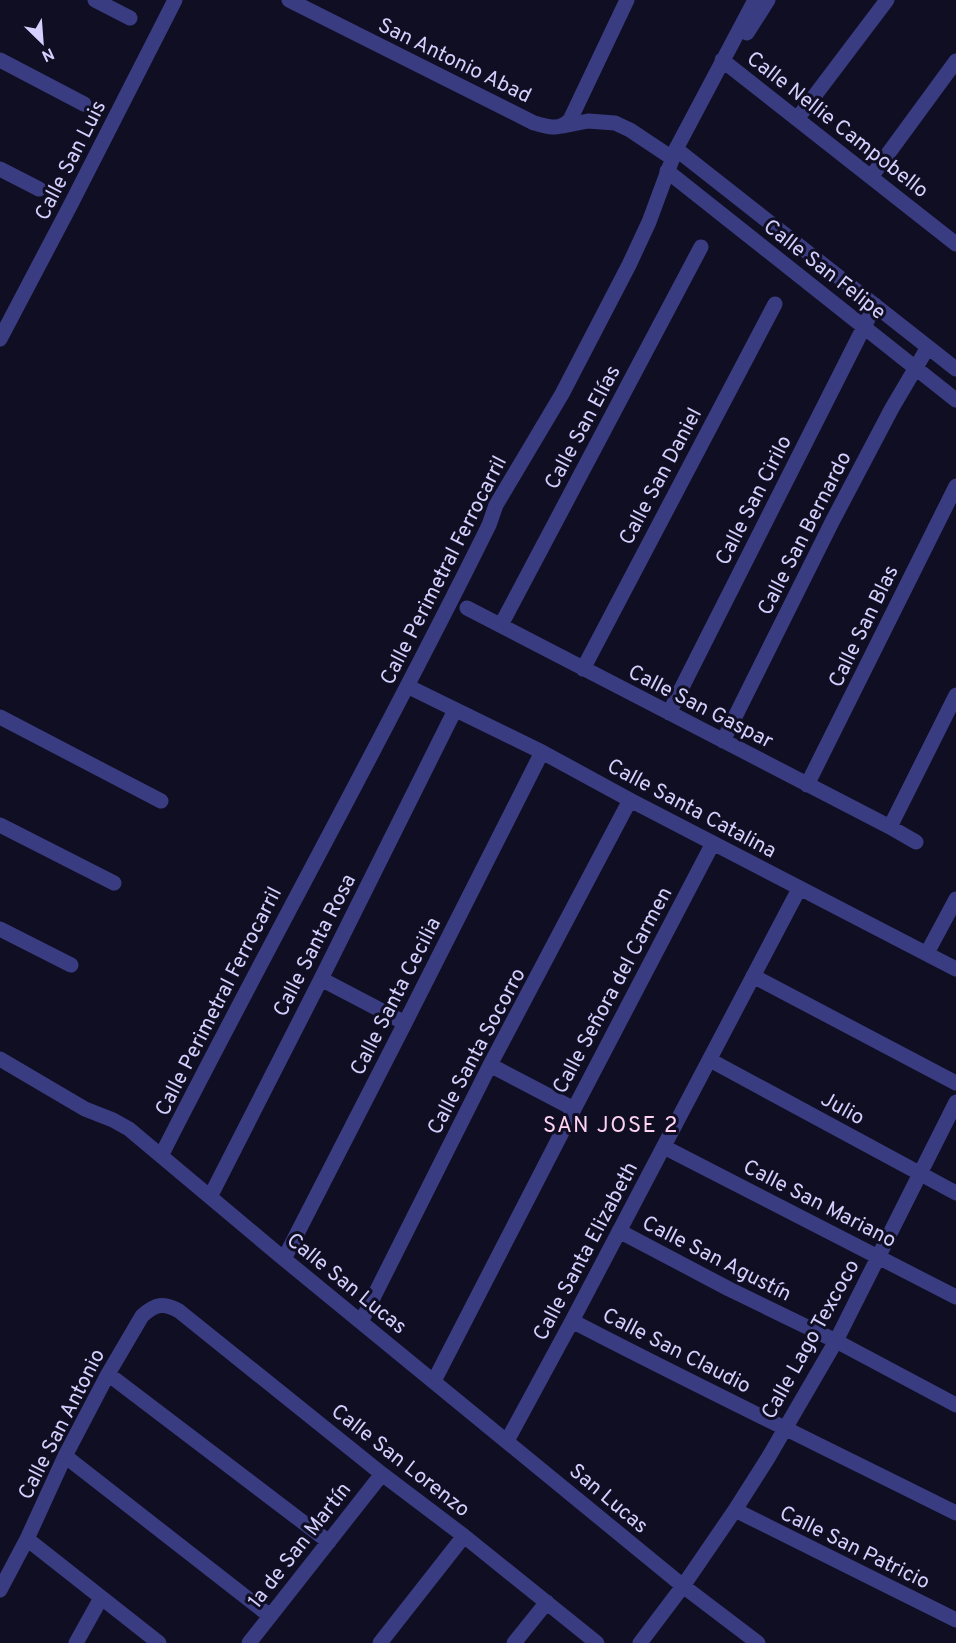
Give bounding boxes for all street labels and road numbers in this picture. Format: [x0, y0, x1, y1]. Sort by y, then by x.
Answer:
street label: San Antonio Abad [373, 13, 535, 110]
street label: Calle Nellie Campobello [741, 46, 934, 205]
street label: Calle San Luis [30, 96, 113, 225]
street label: Calle San Felipe [757, 214, 891, 326]
street label: Calle San Elías [539, 361, 627, 494]
street label: Calle San Daniel [614, 403, 709, 550]
street label: Calle San Cirilo [710, 431, 799, 570]
street label: Calle San Bernardo [752, 447, 858, 620]
street label: Calle Perimetral Ferrocarril [375, 452, 514, 690]
street label: Calle San Blas [823, 561, 906, 692]
street label: Calle San Gaspar [623, 659, 778, 756]
street label: Calle Santa Catalina [602, 753, 781, 865]
street label: Calle Santa Rosa [268, 870, 363, 1022]
street label: Calle Perimetral Ferrocarril [150, 883, 289, 1121]
street label: Calle Señora del Carmen [547, 883, 679, 1099]
street label: Calle Santa Cecilia [345, 913, 448, 1080]
street label: Calle Santa Socorro [422, 964, 533, 1140]
street label: Julio [816, 1086, 869, 1132]
street label: Calle San Mariano [738, 1154, 901, 1255]
street label: Calle Santa Elizabeth [528, 1158, 645, 1346]
street label: Calle San Agustín [637, 1210, 796, 1309]
street label: Calle San Lucas [280, 1227, 412, 1341]
street label: Calle Lago Texcoco [756, 1255, 866, 1424]
street label: Calle San Claudio [597, 1302, 755, 1400]
street label: Calle San Antonio [13, 1345, 112, 1505]
street label: Calle San Lorenzo [325, 1399, 475, 1524]
street label: San Lucas [563, 1458, 653, 1540]
street label: 1a de San Martín [242, 1477, 358, 1615]
street label: Calle San Patricio [775, 1500, 934, 1596]

